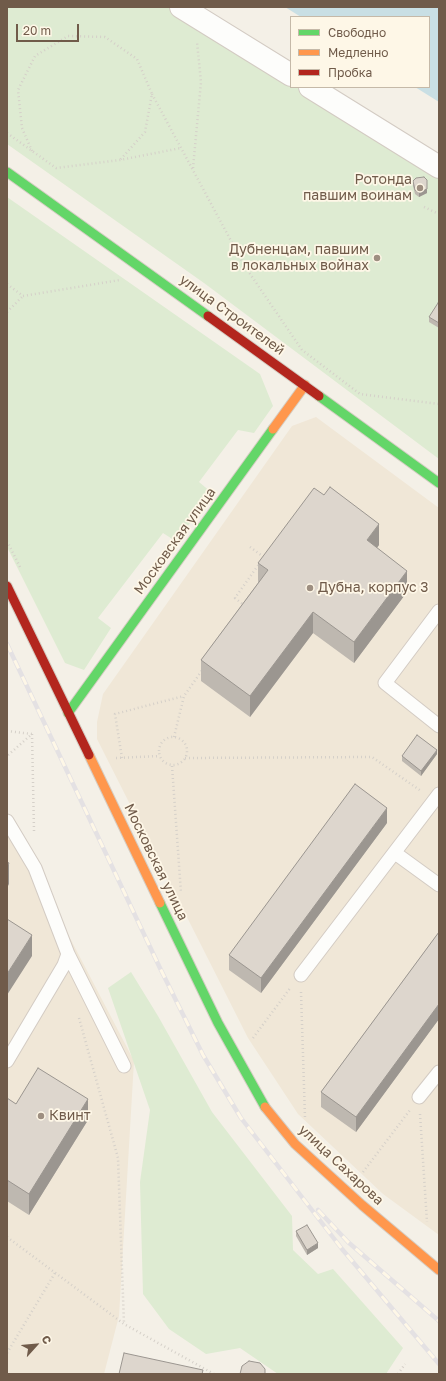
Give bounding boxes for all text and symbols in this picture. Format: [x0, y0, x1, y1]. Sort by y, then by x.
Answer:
scale bar [18, 16, 81, 42]
legend [290, 16, 430, 88]
text: 20 m [23, 23, 51, 38]
text: Свободно [328, 25, 386, 40]
text: Медленно [328, 45, 388, 60]
text: Пробка [328, 65, 372, 80]
place label: Ротонда павшим воинам [303, 172, 412, 204]
marker: Ротонда павшим воинам [415, 183, 425, 193]
place label: Дубненцам, павшим в локальных войнах [229, 242, 369, 274]
marker: Дубненцам, павшим в локальных войнах [372, 253, 382, 263]
street label: улица Строителей [176, 271, 288, 359]
street label: Московская улица [131, 484, 219, 598]
place label: Дубна, корпус 3 [318, 580, 428, 596]
marker: Дубна, корпус 3 [305, 583, 315, 593]
street label: Московская улица [120, 801, 192, 923]
place label: Квинт [49, 1108, 91, 1124]
marker: Квинт [36, 1111, 46, 1121]
street label: улица Сахарова [295, 1121, 387, 1209]
north arrow [16, 1325, 56, 1365]
text: С [40, 1333, 55, 1346]

